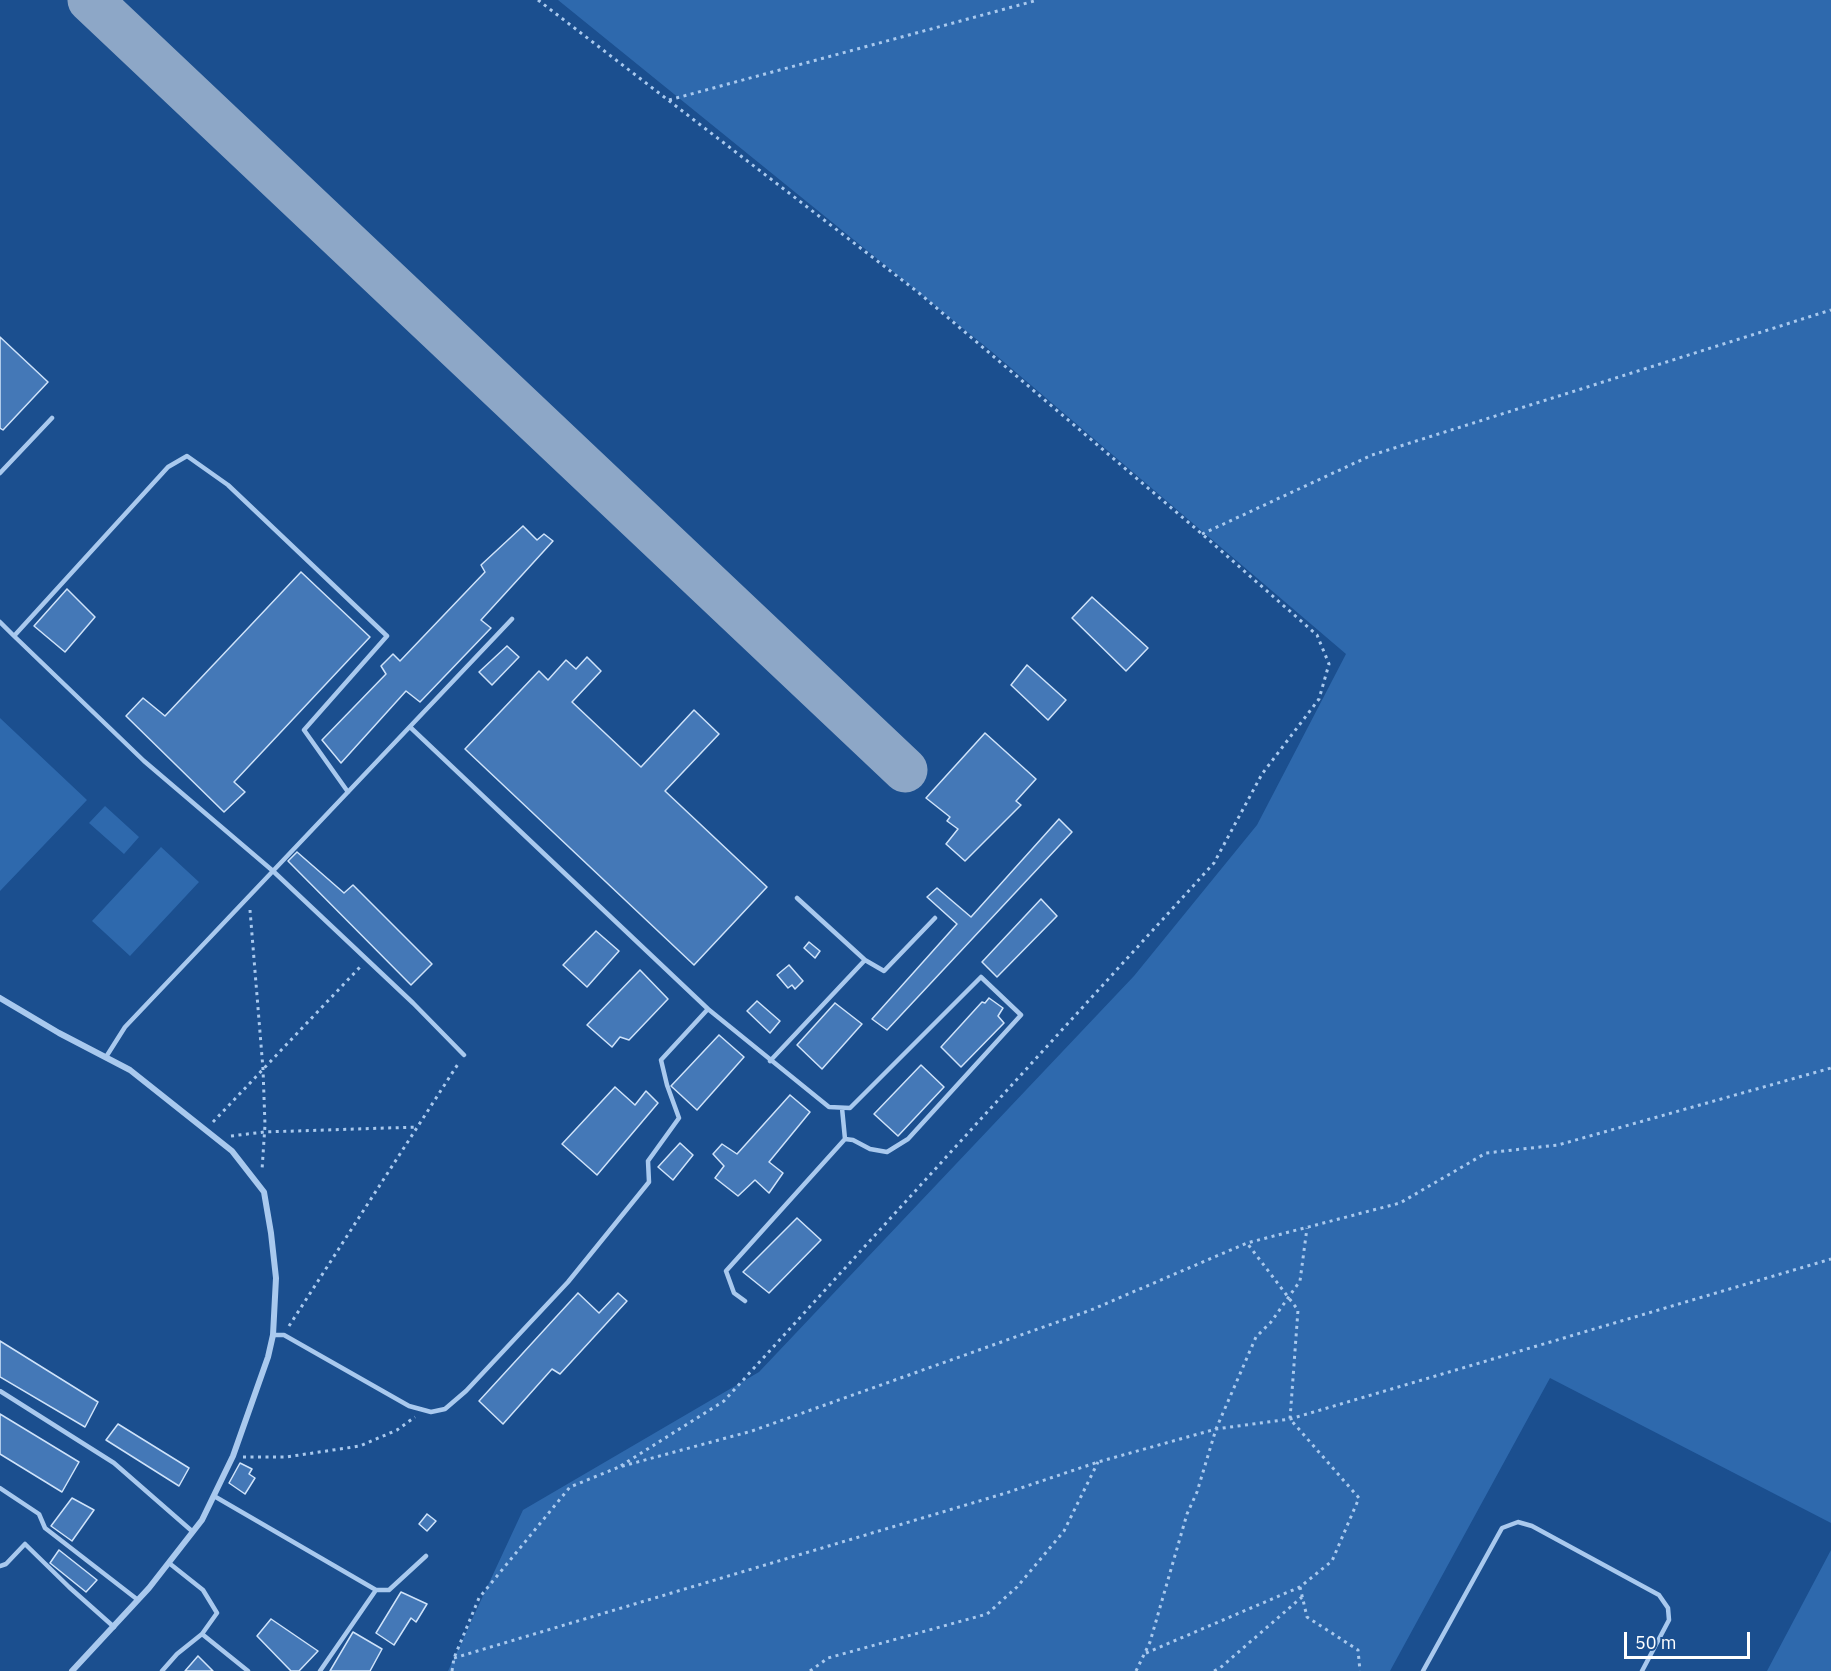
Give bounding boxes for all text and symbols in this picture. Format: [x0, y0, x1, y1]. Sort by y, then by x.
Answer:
scale bar [1627, 1620, 1753, 1658]
text: 50 m [1635, 1631, 1677, 1654]

